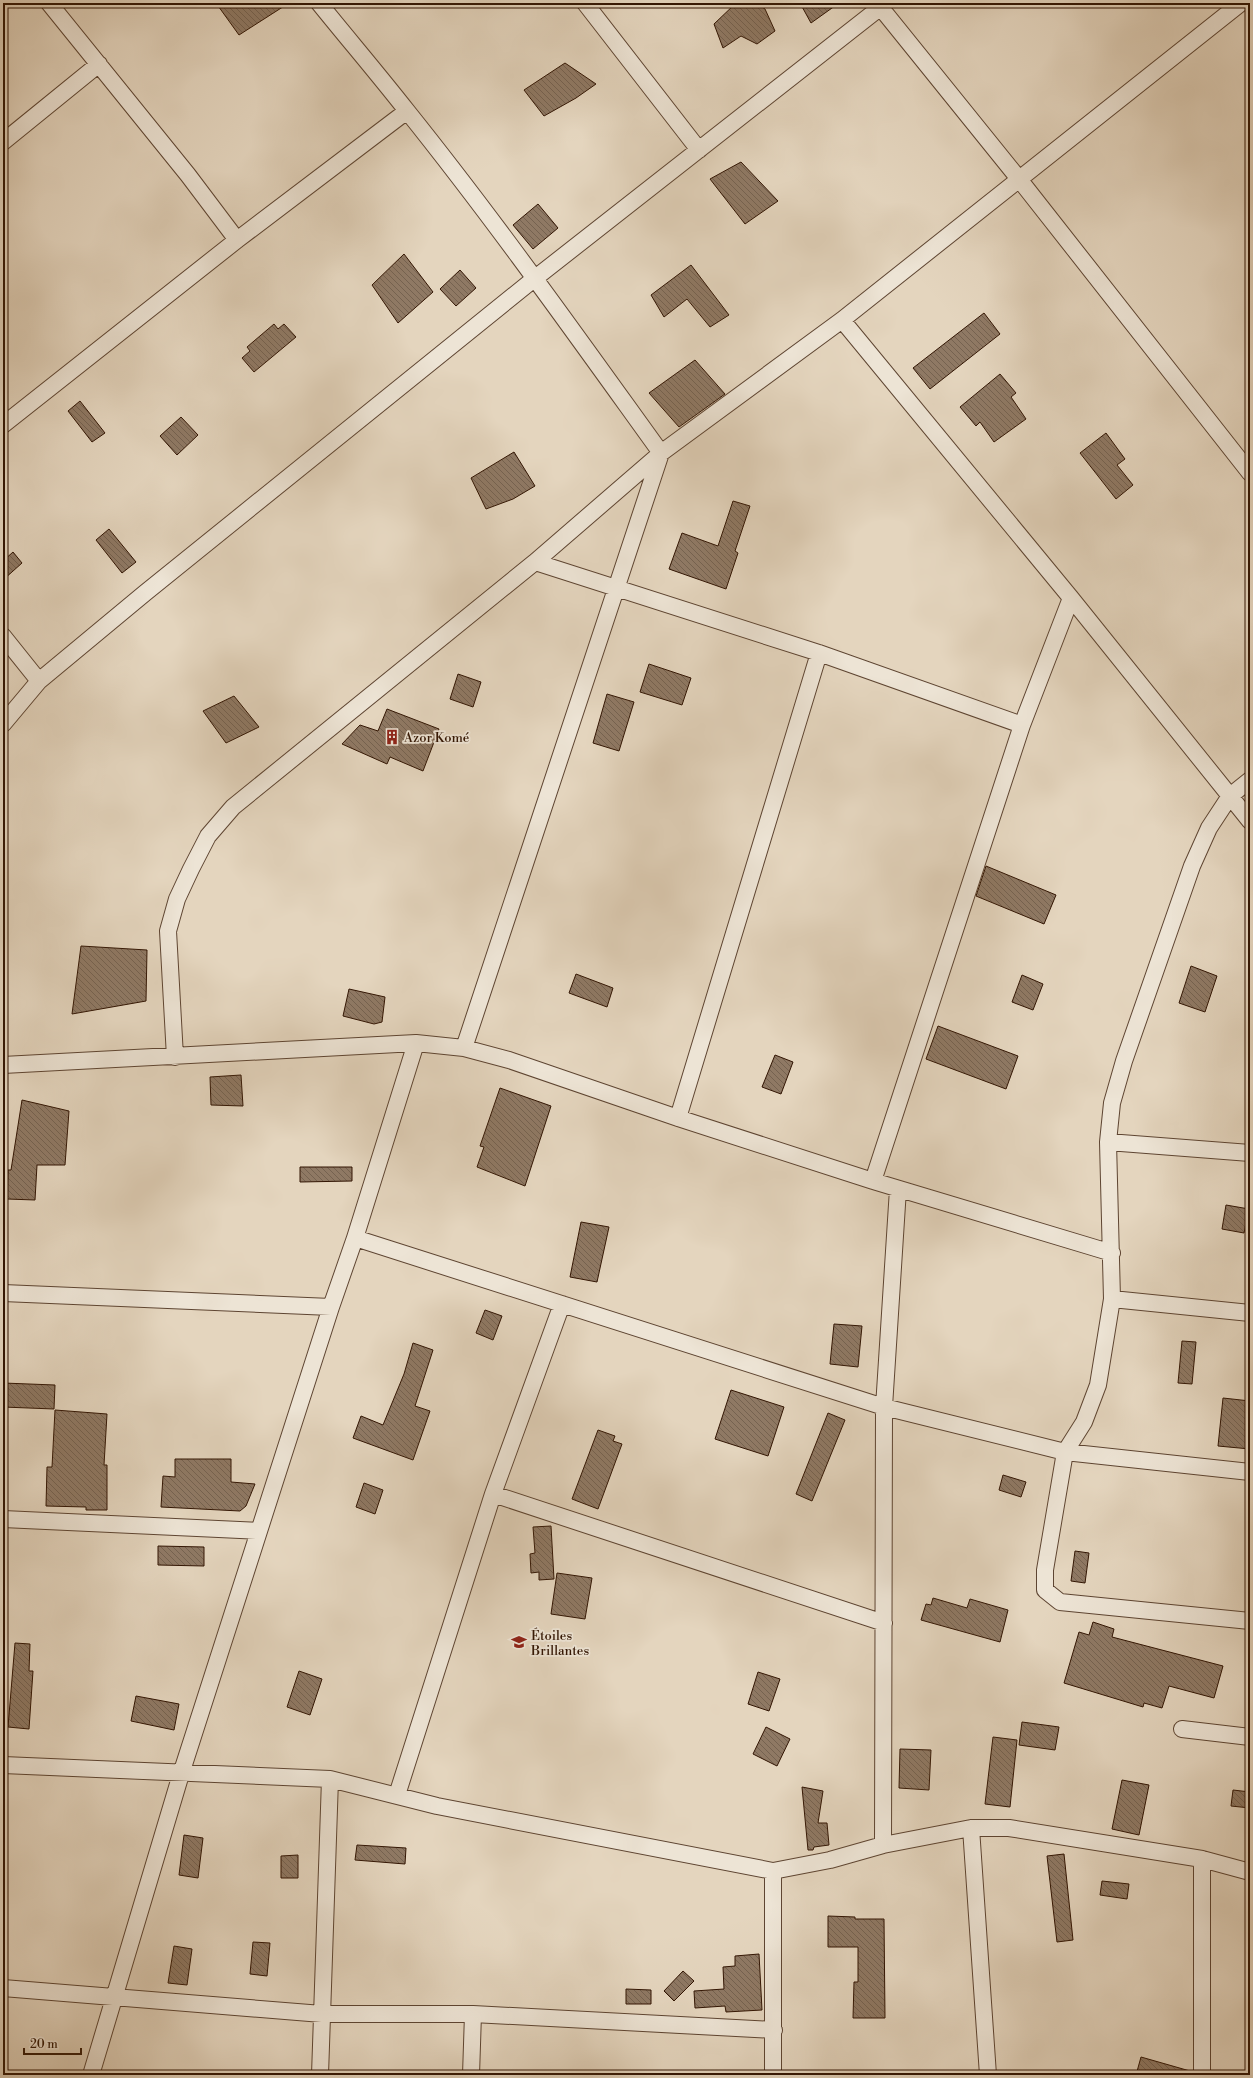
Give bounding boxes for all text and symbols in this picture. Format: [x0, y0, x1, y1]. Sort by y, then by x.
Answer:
building icon: Azor Komé [383, 728, 401, 746]
place label: Azor Komé [403, 730, 470, 746]
place label: Étoiles Brillantes [530, 1627, 589, 1659]
school or university icon: Étoiles Brillantes [510, 1633, 528, 1651]
scale bar [24, 2030, 81, 2056]
text: 20 m [30, 2037, 58, 2052]

